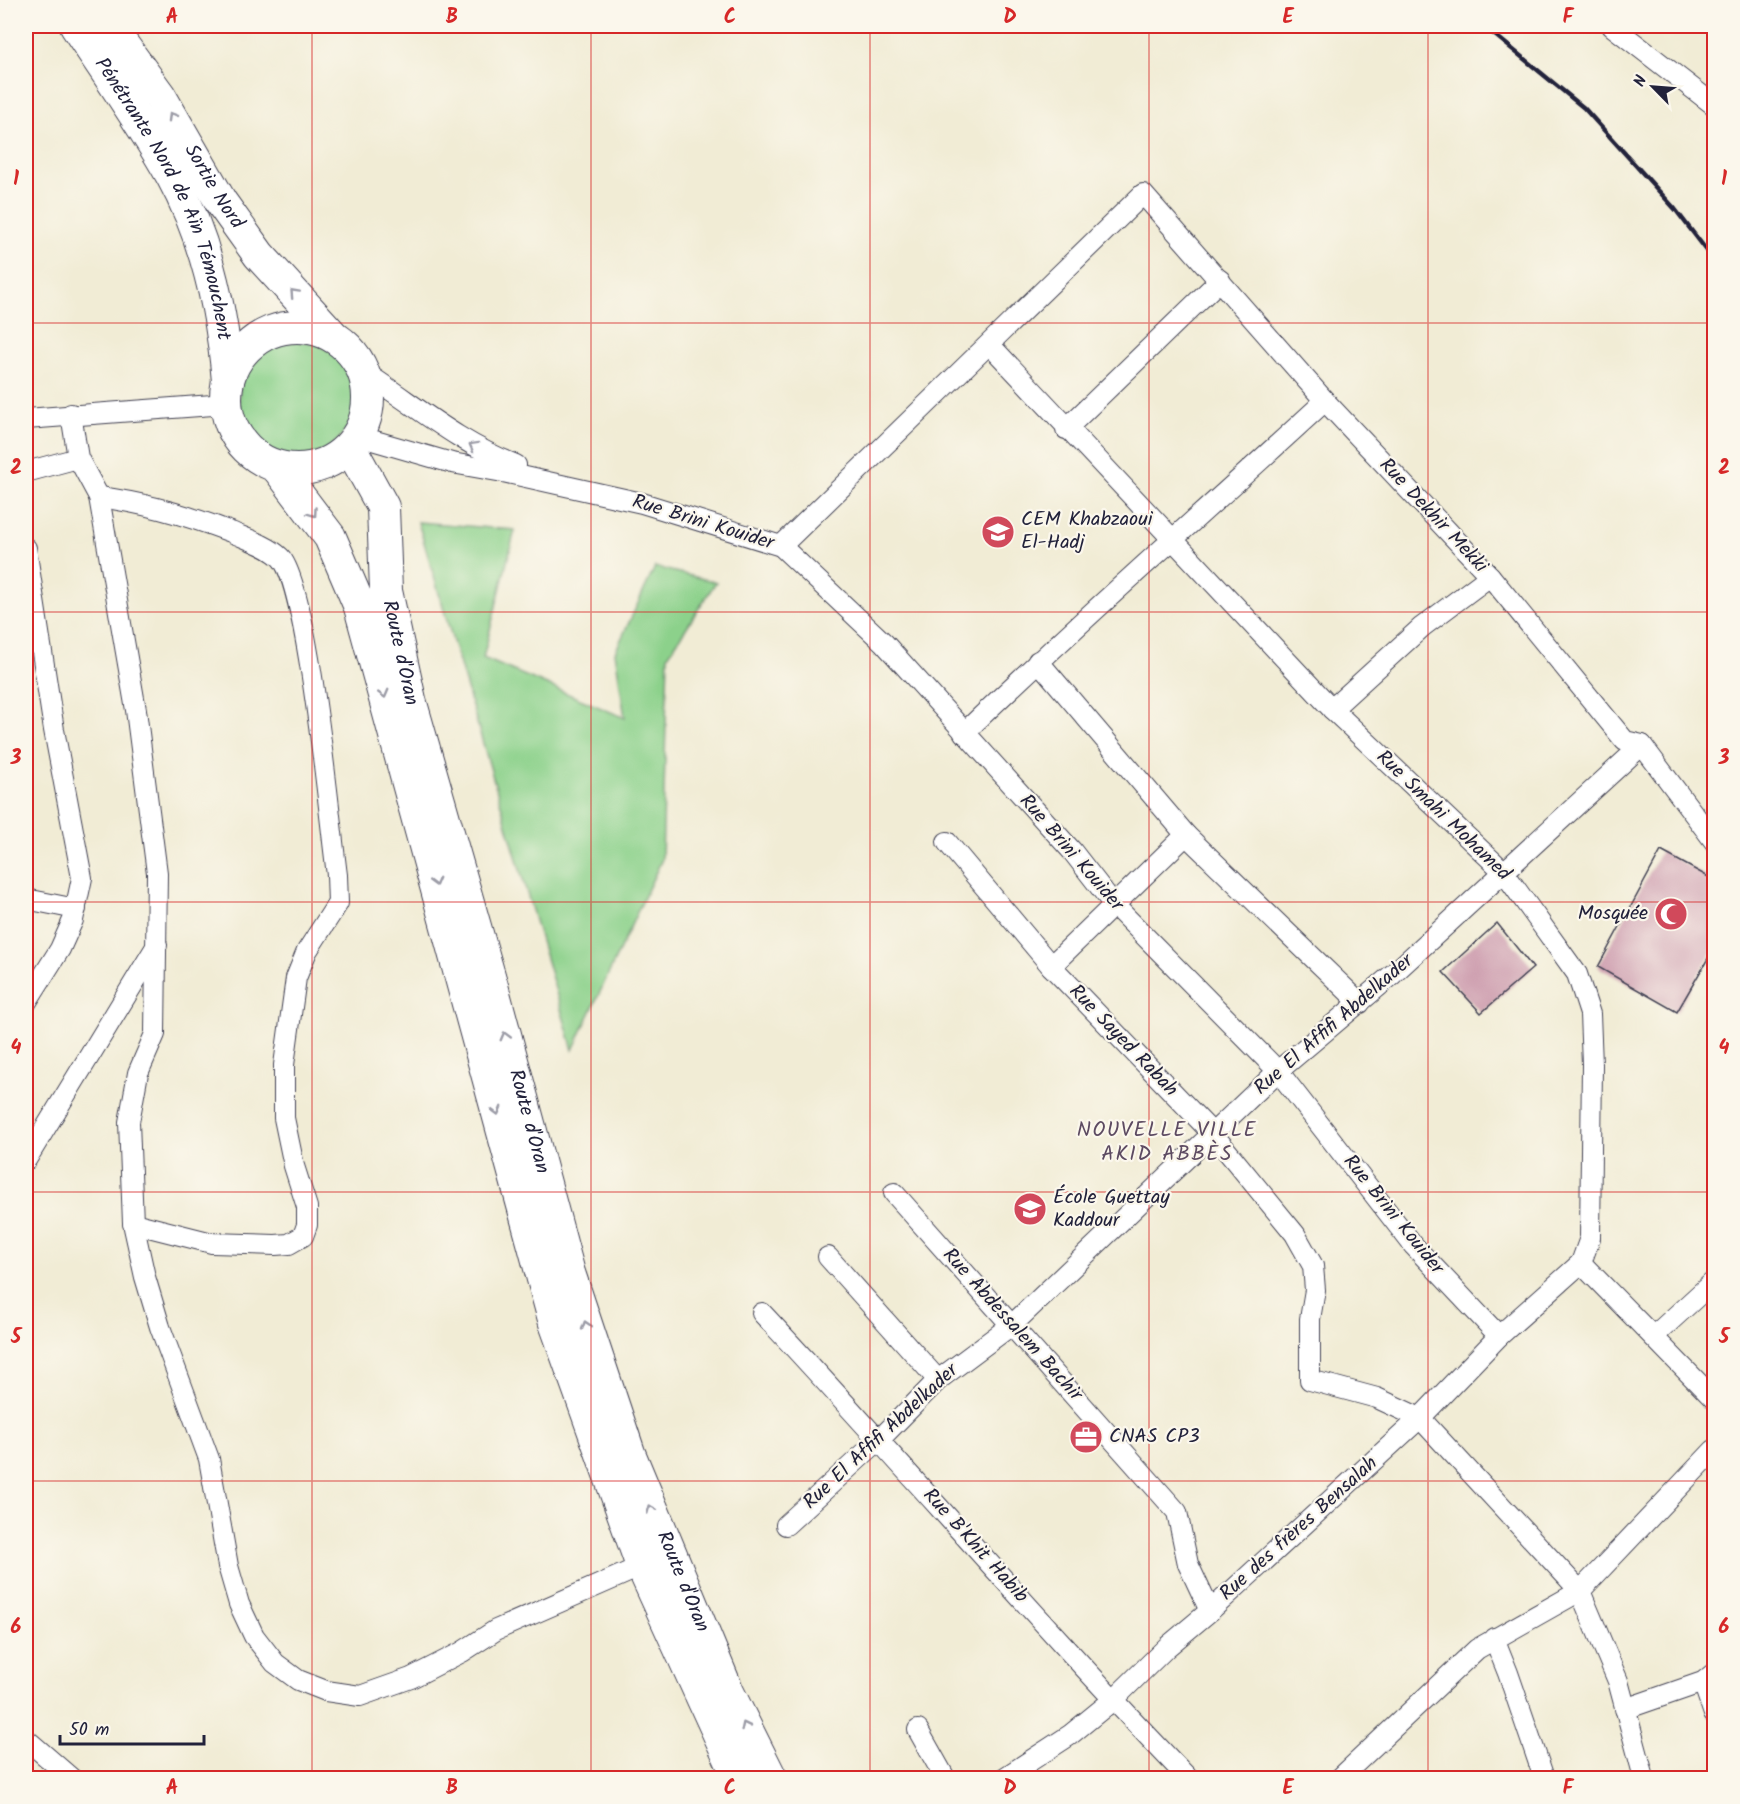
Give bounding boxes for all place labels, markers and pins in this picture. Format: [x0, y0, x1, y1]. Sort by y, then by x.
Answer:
place label: CEM Khabzaoui El-Hadj [1021, 504, 1154, 559]
school or university icon: CEM Khabzaoui El-Hadj [980, 514, 1016, 550]
mosque icon: Mosquée [1653, 896, 1689, 932]
place label: Mosquée [1578, 898, 1648, 930]
place label: École Guettay Kaddour [1053, 1182, 1170, 1237]
school or university icon: École Guettay Kaddour [1012, 1191, 1048, 1227]
office icon: CNAS CP3 [1068, 1419, 1104, 1455]
place label: CNAS CP3 [1109, 1421, 1200, 1453]

